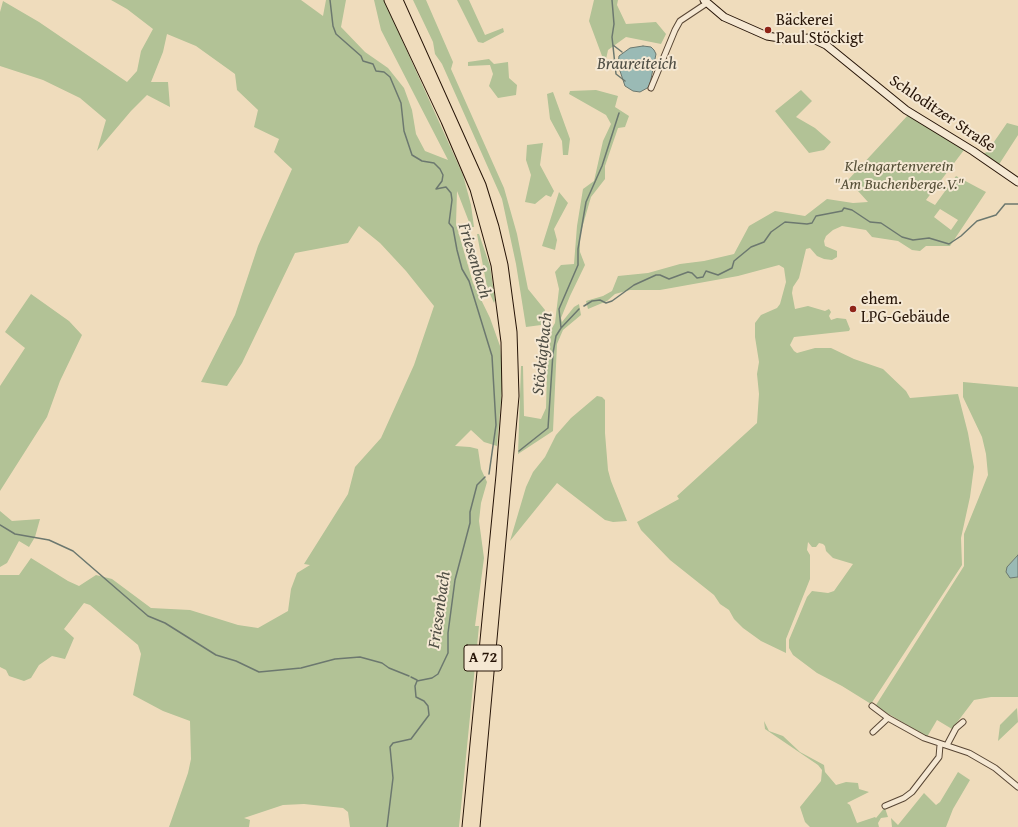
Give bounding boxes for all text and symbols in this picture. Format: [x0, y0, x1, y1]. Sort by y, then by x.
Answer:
place label: Bäckerei Paul Stöckigt [776, 11, 864, 49]
marker: Bäckerei Paul Stöckigt [763, 25, 773, 35]
water label: Braureiteich [597, 55, 677, 75]
street label: Schloditzer Straße [885, 71, 999, 157]
park label: Kleingartenverein "Am Buchenberge.V." [834, 157, 964, 195]
water label: Friesenbach [453, 221, 495, 301]
place label: ehem. LPG-Gebäude [861, 290, 950, 328]
marker: ehem. LPG-Gebäude [848, 304, 858, 314]
water label: Stöckigtbach [529, 312, 557, 396]
water label: Friesenbach [424, 570, 456, 650]
road number: A 72 [464, 645, 502, 671]

